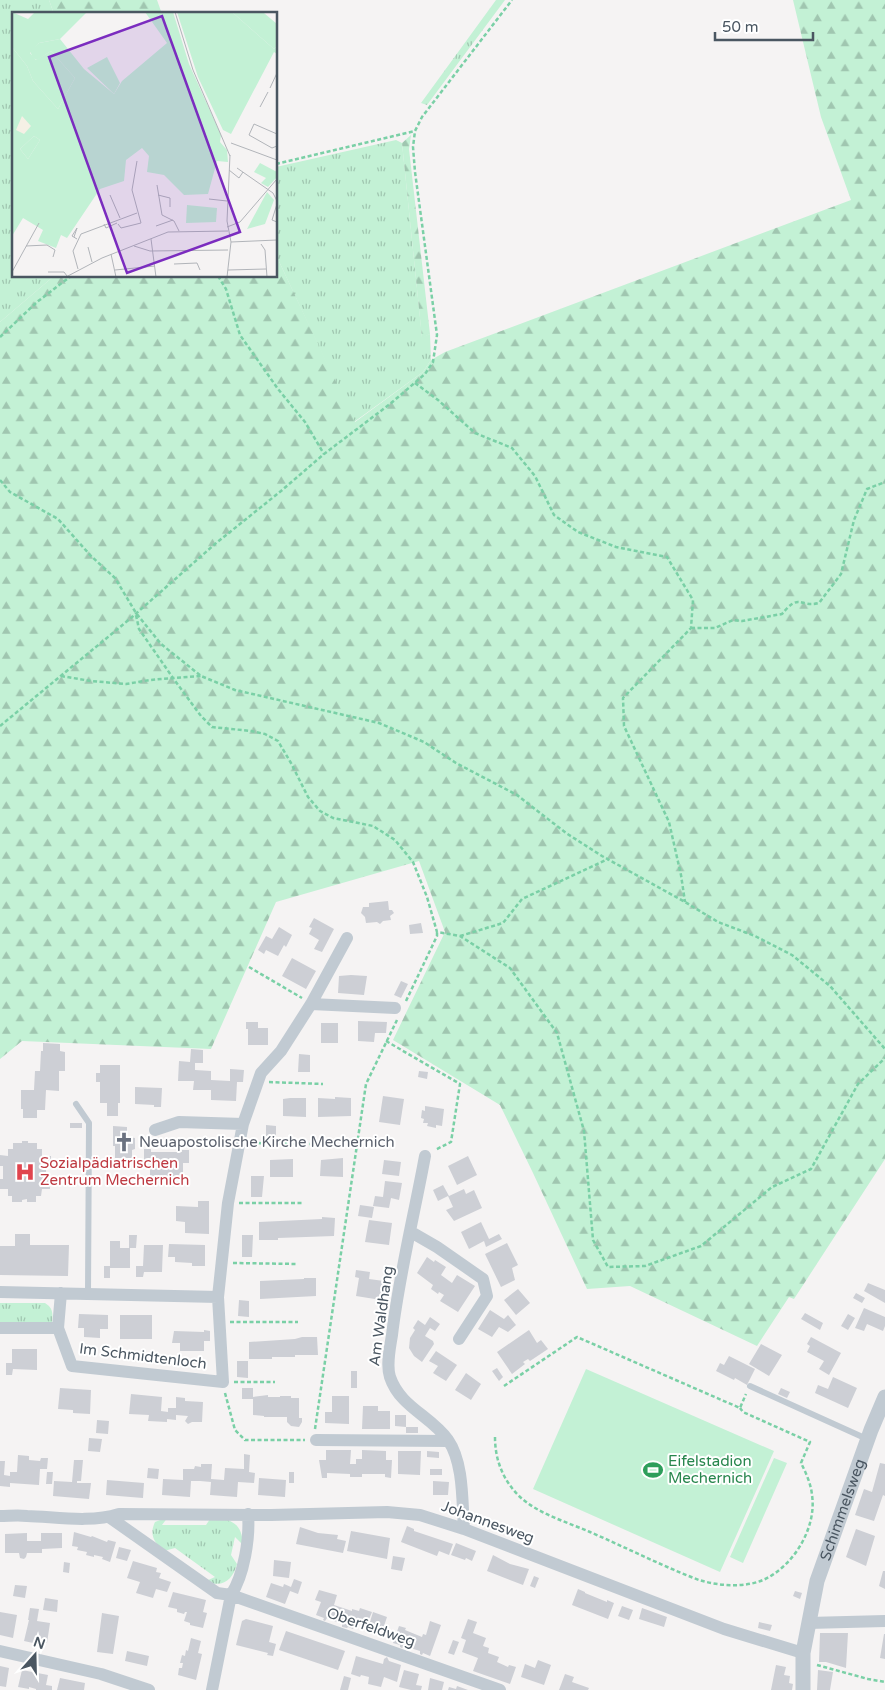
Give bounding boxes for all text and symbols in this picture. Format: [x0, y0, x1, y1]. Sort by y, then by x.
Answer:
scale bar [715, 10, 812, 42]
inset map [12, 12, 278, 278]
text: 50 m [722, 18, 759, 36]
church icon: Neuapostolische Kirche Mechernich [113, 1131, 135, 1153]
place label: Neuapostolische Kirche Mechernich [139, 1133, 395, 1151]
place label: Sozialpädiatrischen Zentrum Mechernich [40, 1154, 189, 1189]
hospital icon: Sozialpädiatrischen Zentrum Mechernich [14, 1161, 36, 1183]
street label: Am Waldhang [365, 1265, 397, 1367]
street label: Im Schmidtenloch [78, 1339, 208, 1373]
place label: Eifelstadion Mechernich [668, 1452, 752, 1487]
street label: Schimmelsweg [816, 1456, 869, 1563]
sports icon: Eifelstadion Mechernich [642, 1459, 664, 1481]
street label: Johannesweg [439, 1497, 537, 1547]
street label: Oberfeldweg [324, 1603, 418, 1651]
north arrow [10, 1630, 60, 1680]
text: N [31, 1633, 47, 1653]

